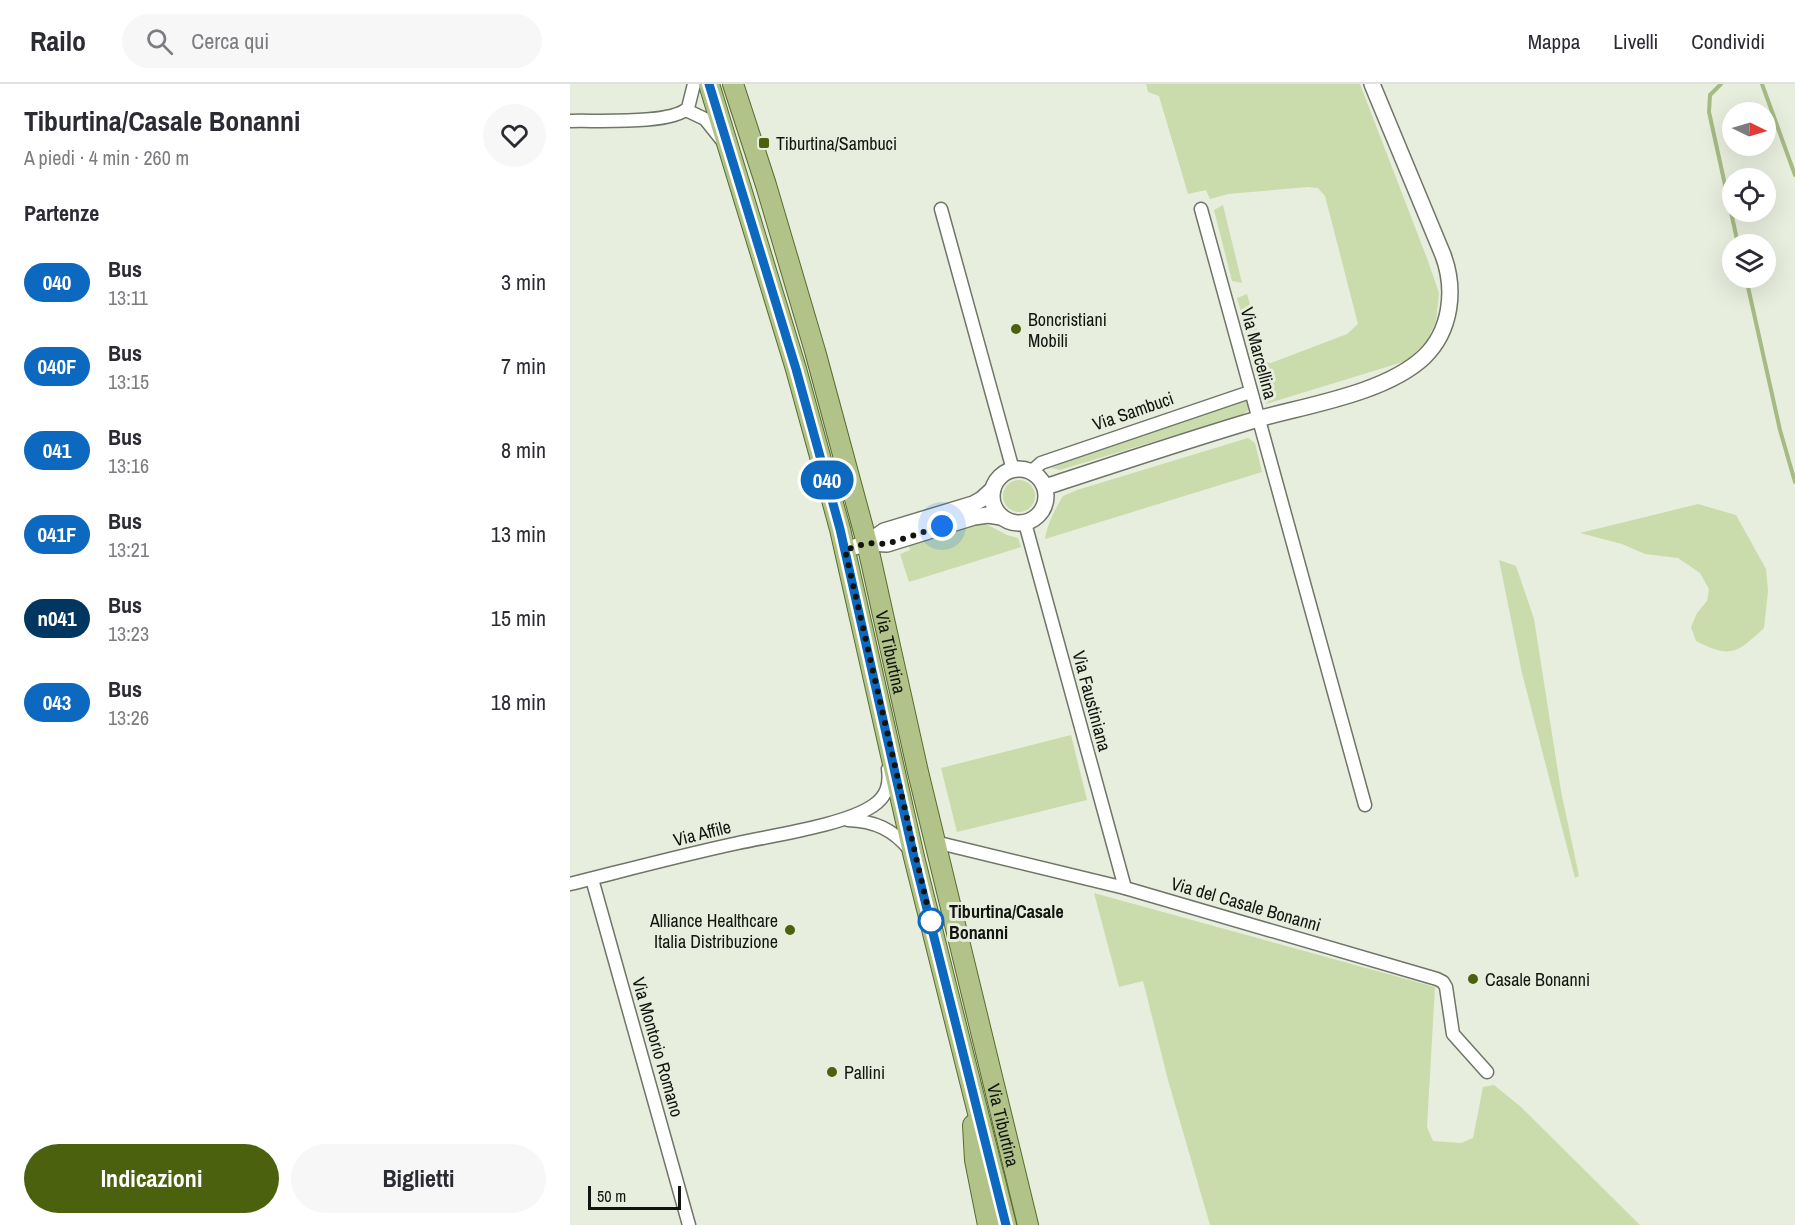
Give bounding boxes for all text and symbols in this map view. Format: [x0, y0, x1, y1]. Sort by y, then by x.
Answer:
search box [122, 14, 542, 68]
text: Railo [30, 22, 86, 60]
icon: search [143, 25, 176, 58]
text: Cerca qui [191, 26, 269, 56]
text: Mappa [1528, 27, 1580, 56]
text: Livelli [1613, 27, 1658, 56]
text: Condividi [1691, 27, 1765, 56]
text: Tiburtina/Casale Bonanni [24, 102, 300, 140]
north arrow [1722, 102, 1776, 156]
map controls [1722, 102, 1776, 288]
button: heart [483, 104, 546, 167]
place label: Tiburtina/Sambuci [776, 131, 897, 156]
marker: Tiburtina/Sambuci [757, 136, 771, 150]
text: A piedi · 4 min · 260 m [24, 144, 189, 171]
button: locate [1722, 168, 1776, 222]
text: Partenze [24, 198, 99, 228]
button: layers [1722, 234, 1776, 288]
text: Bus [108, 254, 142, 284]
text: 3 min [501, 267, 546, 297]
text: 040 [43, 268, 71, 297]
text: 13:11 [108, 284, 148, 311]
street label: Via Marcellina [1235, 304, 1283, 402]
place label: Boncristiani Mobili [1028, 307, 1107, 353]
marker: Boncristiani Mobili [1009, 322, 1023, 336]
text: Bus [108, 338, 142, 368]
text: 7 min [501, 351, 546, 381]
text: 040F [37, 352, 77, 381]
text: 13:15 [108, 368, 149, 395]
street label: Via Sambuci [1089, 385, 1177, 437]
text: Bus [108, 422, 142, 452]
text: 8 min [501, 435, 546, 465]
text: 041 [43, 436, 71, 465]
text: 13:16 [108, 452, 149, 479]
line badge: 040 [792, 460, 862, 500]
text: 040 [813, 466, 841, 495]
text: Bus [108, 506, 142, 536]
your location [927, 511, 957, 541]
text: 13 min [491, 519, 546, 549]
text: 041F [37, 520, 77, 549]
text: 13:21 [108, 536, 149, 563]
text: Bus [108, 590, 142, 620]
text: 15 min [491, 603, 546, 633]
text: n041 [37, 604, 77, 633]
street label: Via Tiburtina [870, 608, 913, 696]
text: 13:23 [108, 620, 149, 647]
street label: Via Faustiniana [1067, 648, 1117, 754]
text: Bus [108, 674, 142, 704]
text: 18 min [491, 687, 546, 717]
text: 043 [43, 688, 71, 717]
text: 13:26 [108, 704, 149, 731]
street label: Via Affile [671, 814, 733, 852]
street label: Via del Casale Bonanni [1168, 871, 1324, 937]
place label: Tiburtina/Casale Bonanni [949, 899, 1064, 945]
place label: Alliance Healthcare Italia Distribuzione [649, 908, 778, 954]
marker: Tiburtina/Casale Bonanni [918, 908, 944, 934]
marker: Alliance Healthcare Italia Distribuzione [783, 923, 797, 937]
place label: Casale Bonanni [1485, 967, 1590, 992]
marker: Casale Bonanni [1466, 972, 1480, 986]
street label: Via Montorio Romano [626, 974, 690, 1120]
place label: Pallini [844, 1060, 885, 1085]
marker: Pallini [825, 1065, 839, 1079]
street label: Via Tiburtina [982, 1081, 1026, 1169]
button: Indicazioni [24, 1144, 279, 1213]
button: Biglietti [291, 1144, 546, 1213]
scale bar [588, 1183, 681, 1210]
text: 50 m [597, 1185, 626, 1207]

